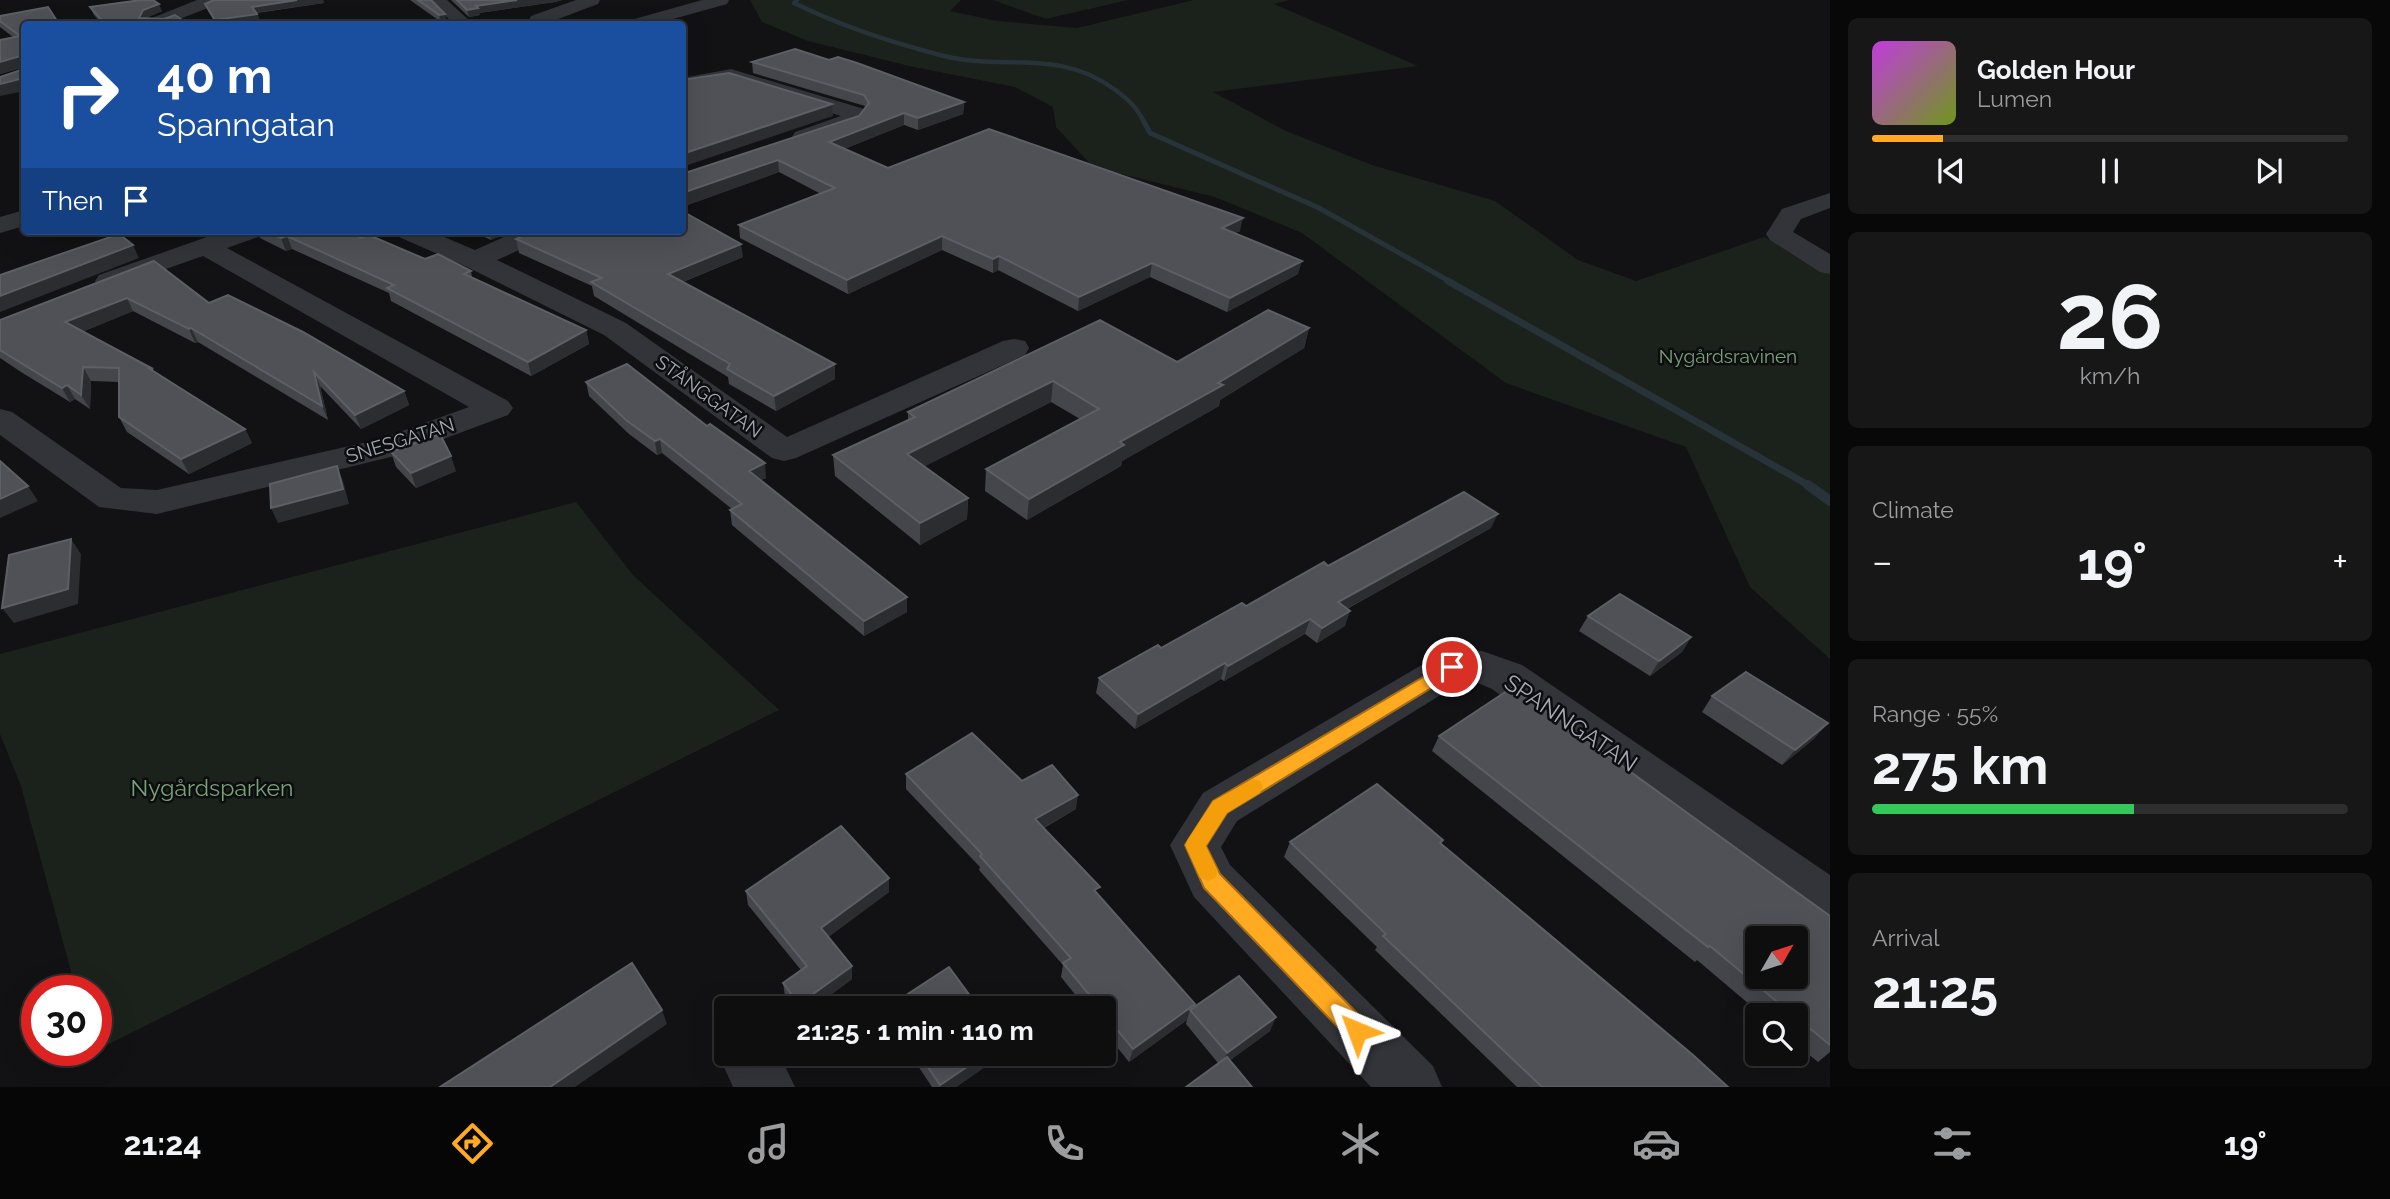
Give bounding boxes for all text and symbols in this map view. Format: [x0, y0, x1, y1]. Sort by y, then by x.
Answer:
text: 40 m [157, 47, 272, 104]
icon: right [42, 49, 133, 140]
text: Golden Hour [1977, 55, 2135, 85]
text: Lumen [1977, 85, 2052, 112]
text: Spanngatan [157, 106, 335, 143]
icon: previous [1932, 152, 1970, 190]
icon: pause [2091, 152, 2129, 190]
icon: next [2250, 152, 2288, 190]
icon: arrive [117, 182, 155, 220]
text: Then [42, 186, 103, 216]
text: 26 [2057, 263, 2163, 370]
park label: Nygårdsravinen [1659, 345, 1797, 367]
street label: STÅNGGATAN [652, 350, 766, 442]
text: km/h [2080, 362, 2140, 389]
street label: SNESGATAN [343, 413, 457, 467]
text: Climate [1872, 496, 1954, 523]
text: 19° [2078, 531, 2147, 592]
text: − [1872, 539, 1892, 584]
text: + [2332, 539, 2348, 584]
pin [1422, 637, 1482, 697]
icon: arrive [1433, 648, 1471, 686]
street label: SPANNGATAN [1500, 668, 1643, 777]
text: Range · 55% [1872, 700, 1998, 727]
text: 275 km [1872, 735, 2049, 796]
park label: Nygårdsparken [130, 774, 294, 801]
text: Arrival [1872, 924, 1939, 951]
north arrow [1745, 926, 1808, 989]
map controls [1745, 926, 1808, 1066]
text: 21:25 [1872, 959, 1998, 1020]
speed limit sign: 30 [21, 975, 112, 1066]
position arrow [1320, 994, 1394, 1068]
button: search [1745, 1003, 1808, 1066]
text: 21:25 · 1 min · 110 m [796, 1016, 1034, 1046]
icon: directions [448, 1119, 497, 1168]
icon: music [744, 1119, 793, 1168]
icon: phone [1040, 1119, 1089, 1168]
icon: climate [1336, 1119, 1385, 1168]
icon: car [1632, 1119, 1681, 1168]
icon: filters [1928, 1119, 1977, 1168]
text: 21:24 [123, 1125, 202, 1162]
text: 19° [2224, 1125, 2267, 1162]

